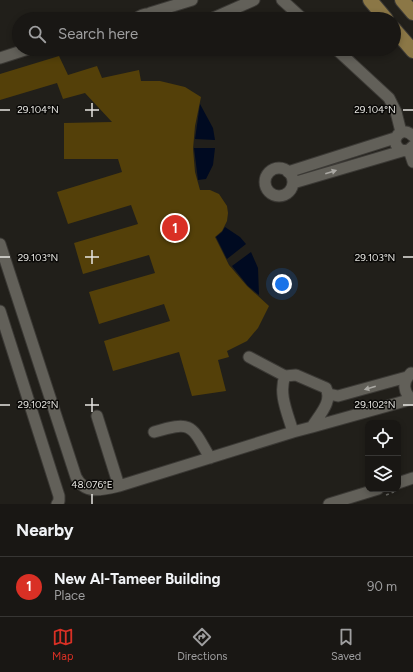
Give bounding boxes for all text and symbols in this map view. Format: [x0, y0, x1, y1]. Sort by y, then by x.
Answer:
search box [12, 12, 401, 56]
icon: search [26, 23, 48, 45]
text: Search here [58, 25, 138, 43]
text: 29.104°N [17, 103, 59, 116]
text: 29.104°N [354, 103, 396, 116]
one-way arrow [325, 169, 337, 175]
pin: 1 [162, 213, 188, 243]
text: 29.103°N [18, 251, 58, 264]
text: 29.103°N [355, 251, 395, 264]
your location [272, 274, 292, 294]
one-way arrow [363, 385, 376, 391]
text: 29.102°N [18, 398, 58, 411]
text: 29.102°N [355, 398, 395, 411]
map controls [365, 420, 401, 492]
button: locate [365, 420, 401, 456]
button: layers [365, 456, 401, 492]
text: 48.076°E [71, 478, 113, 491]
text: Nearby [16, 520, 74, 540]
text: New Al-Tameer Building [54, 570, 221, 588]
text: 1 [26, 579, 32, 594]
text: 90 m [367, 579, 397, 594]
text: Place [54, 588, 85, 603]
tab: Map [52, 626, 74, 663]
tab: Directions [177, 626, 227, 663]
tab: Saved [331, 626, 361, 663]

